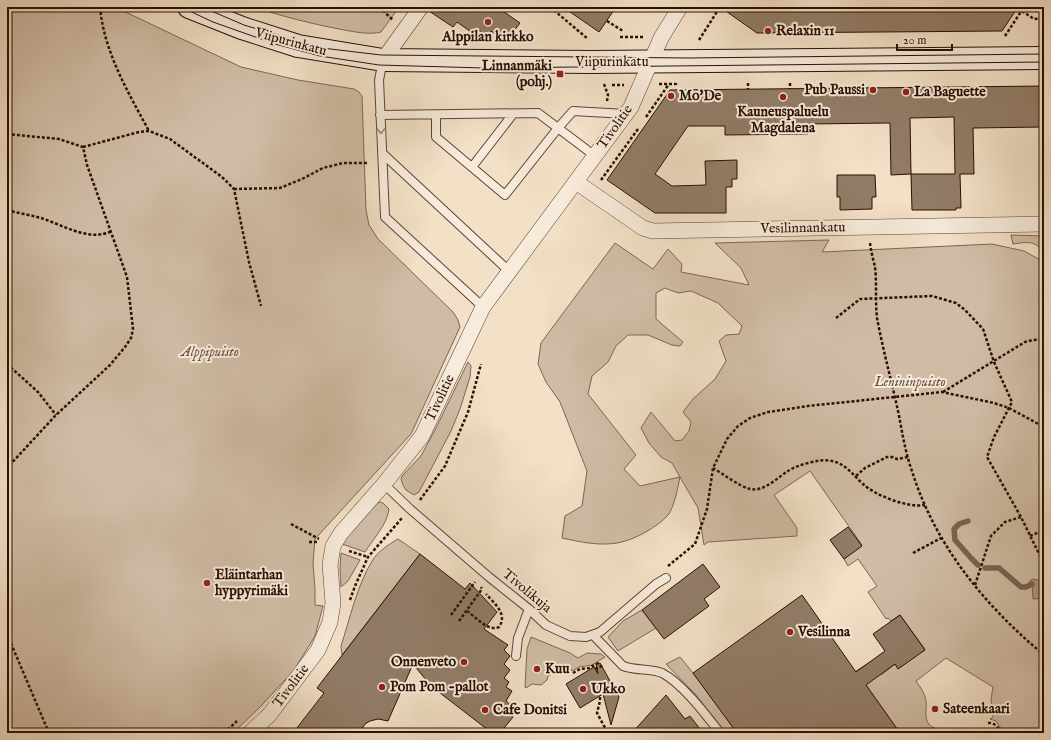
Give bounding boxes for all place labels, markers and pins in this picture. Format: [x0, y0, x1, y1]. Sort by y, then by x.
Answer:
marker: Alppilan kirkko [483, 17, 493, 27]
place label: Relaxin 11 [776, 22, 834, 40]
marker: Relaxin 11 [763, 26, 773, 36]
place label: Alppilan kirkko [441, 28, 534, 46]
place label: Linnanmäki (pohj.) [482, 57, 552, 91]
marker: Linnanmäki (pohj.) [555, 69, 565, 79]
place label: Pub Paussi [804, 81, 865, 99]
place label: La Baguette [914, 83, 986, 101]
marker: Pub Paussi [868, 85, 878, 95]
place label: Mo'De [679, 87, 722, 105]
marker: La Baguette [901, 87, 911, 97]
marker: Mo'De [666, 91, 676, 101]
marker: Kauneuspaluelu Magdalena [778, 92, 788, 102]
place label: Kauneuspaluelu Magdalena [737, 103, 830, 137]
place label: Eläintarhan hyppyrimäki [214, 566, 288, 600]
marker: Eläintarhan hyppyrimäki [202, 578, 212, 588]
place label: Vesilinna [797, 623, 851, 641]
marker: Vesilinna [785, 627, 795, 637]
place label: Onnenveto [391, 653, 456, 671]
marker: Onnenveto [459, 657, 469, 667]
place label: Kuu [545, 660, 570, 678]
marker: Kuu [532, 664, 542, 674]
place label: Pom Pom -pallot [390, 678, 489, 696]
place label: Ukko [590, 680, 626, 698]
marker: Pom Pom -pallot [377, 682, 387, 692]
marker: Ukko [578, 684, 588, 694]
place label: Sateenkaari [943, 700, 1010, 718]
place label: Cafe Donitsi [493, 701, 567, 719]
marker: Sateenkaari [930, 704, 940, 714]
marker: Cafe Donitsi [480, 705, 490, 715]

